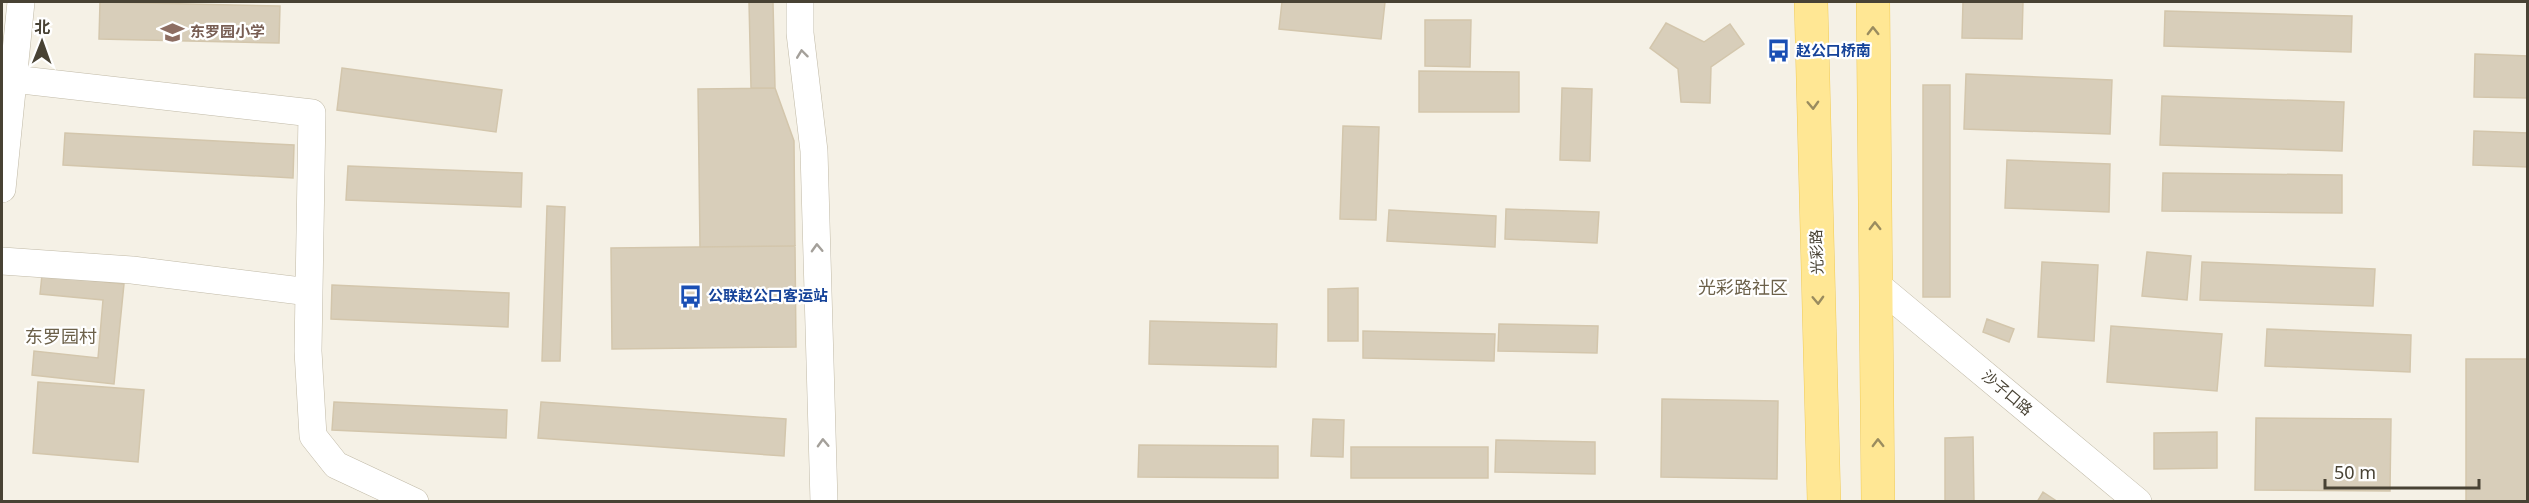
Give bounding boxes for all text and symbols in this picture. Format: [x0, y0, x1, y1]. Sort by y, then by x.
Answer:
north arrow [12, 12, 72, 72]
text: 北 [34, 16, 50, 38]
school or university icon: 东罗园小学 [159, 19, 185, 45]
place label: 东罗园小学 [190, 21, 265, 41]
one-way arrow [1867, 26, 1880, 35]
bus stop icon: 赵公口桥南 [1765, 38, 1791, 64]
place label: 赵公口桥南 [1796, 40, 1871, 60]
one-way arrow [797, 49, 809, 58]
one-way arrow [1807, 101, 1819, 110]
one-way arrow [1869, 221, 1881, 230]
street label: 光彩路 [1805, 229, 1827, 275]
one-way arrow [810, 244, 823, 253]
district label: 光彩路社区 [1698, 275, 1788, 299]
bus stop icon: 公联赵公口客运站 [677, 283, 703, 309]
place label: 公联赵公口客运站 [708, 285, 828, 305]
one-way arrow [1812, 296, 1825, 305]
district label: 东罗园村 [25, 324, 97, 348]
street label: 沙子口路 [1978, 365, 2037, 419]
one-way arrow [816, 439, 829, 448]
one-way arrow [1872, 439, 1884, 448]
scale bar [2325, 452, 2480, 490]
text: 50 m [2334, 460, 2376, 484]

